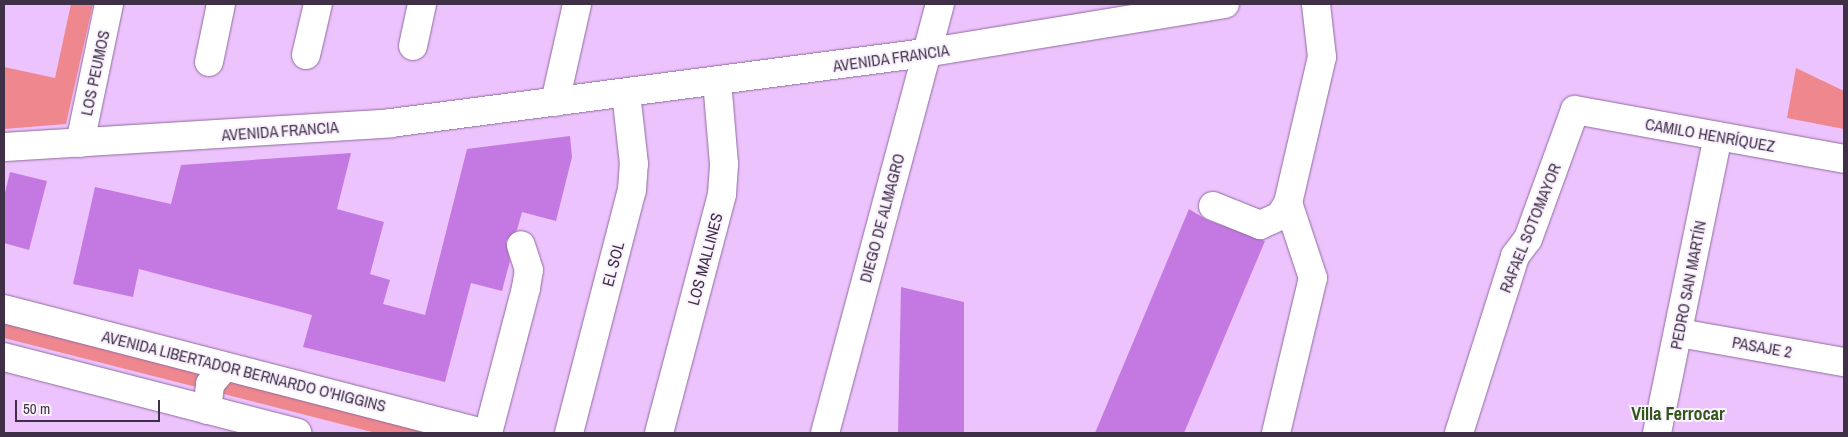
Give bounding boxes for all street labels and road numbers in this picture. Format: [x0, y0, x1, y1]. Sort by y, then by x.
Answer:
street label: LOS PEUMOS [77, 29, 113, 117]
street label: AVENIDA FRANCIA [831, 40, 951, 76]
street label: CAMILO HENRÍQUEZ [1644, 114, 1776, 156]
street label: AVENIDA FRANCIA [221, 117, 339, 145]
street label: DIEGO DE ALMAGRO [855, 151, 909, 285]
street label: RAFAEL SOTOMAYOR [1495, 160, 1565, 296]
street label: LOS MALLINES [683, 211, 727, 307]
street label: PEDRO SAN MARTÍN [1666, 219, 1710, 351]
street label: EL SOL [598, 239, 628, 289]
street label: AVENIDA LIBERTADOR BERNARDO O'HIGGINS [100, 326, 388, 416]
street label: PASAJE 2 [1731, 332, 1793, 362]

